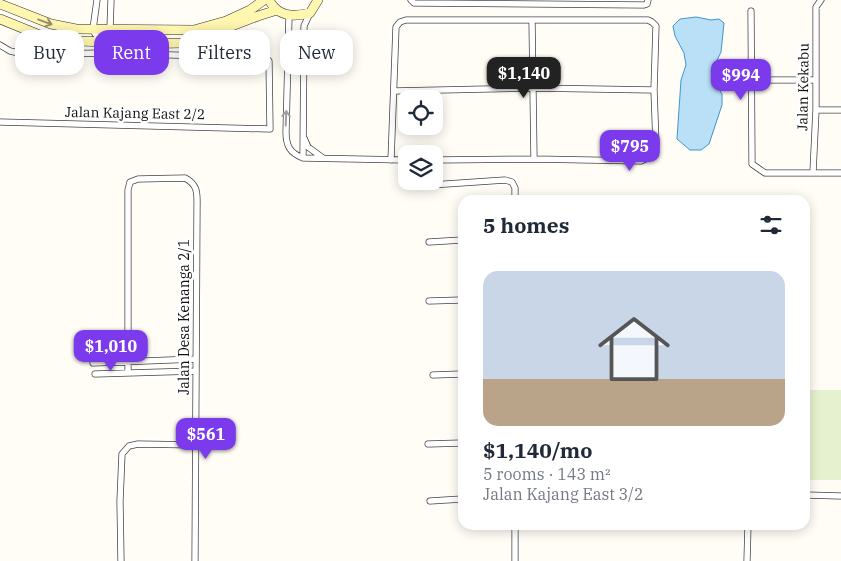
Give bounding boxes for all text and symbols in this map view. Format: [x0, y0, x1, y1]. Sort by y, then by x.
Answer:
one-way arrow [37, 18, 52, 27]
chip: Buy [15, 30, 84, 75]
chip: Rent [94, 30, 169, 75]
chip: Filters [179, 30, 270, 75]
chip: New [280, 30, 353, 75]
street label: Jalan Kekabu [793, 43, 813, 131]
pin: $1,140 [483, 56, 565, 99]
pin: $994 [711, 58, 771, 101]
text: $1,140 [498, 63, 550, 83]
text: $994 [722, 65, 760, 85]
map controls [398, 90, 443, 190]
button: locate [398, 90, 443, 135]
street label: Jalan Kajang East 2/2 [65, 103, 205, 123]
one-way arrow [282, 110, 291, 126]
pin: $795 [600, 130, 660, 172]
text: $795 [611, 136, 649, 156]
button: layers [398, 145, 443, 190]
text: 5 homes [483, 211, 569, 239]
icon: filters [757, 211, 785, 239]
street label: Jalan Desa Kenanga 2/1 [175, 239, 193, 395]
icon: home [589, 304, 679, 394]
pin: $1,010 [70, 330, 152, 372]
text: $1,010 [85, 336, 137, 356]
pin: $561 [176, 418, 236, 460]
text: $561 [187, 424, 225, 444]
text: $1,140/mo [483, 436, 592, 464]
text: 5 rooms · 143 m² [483, 464, 611, 484]
text: Jalan Kajang East 3/2 [483, 484, 644, 504]

